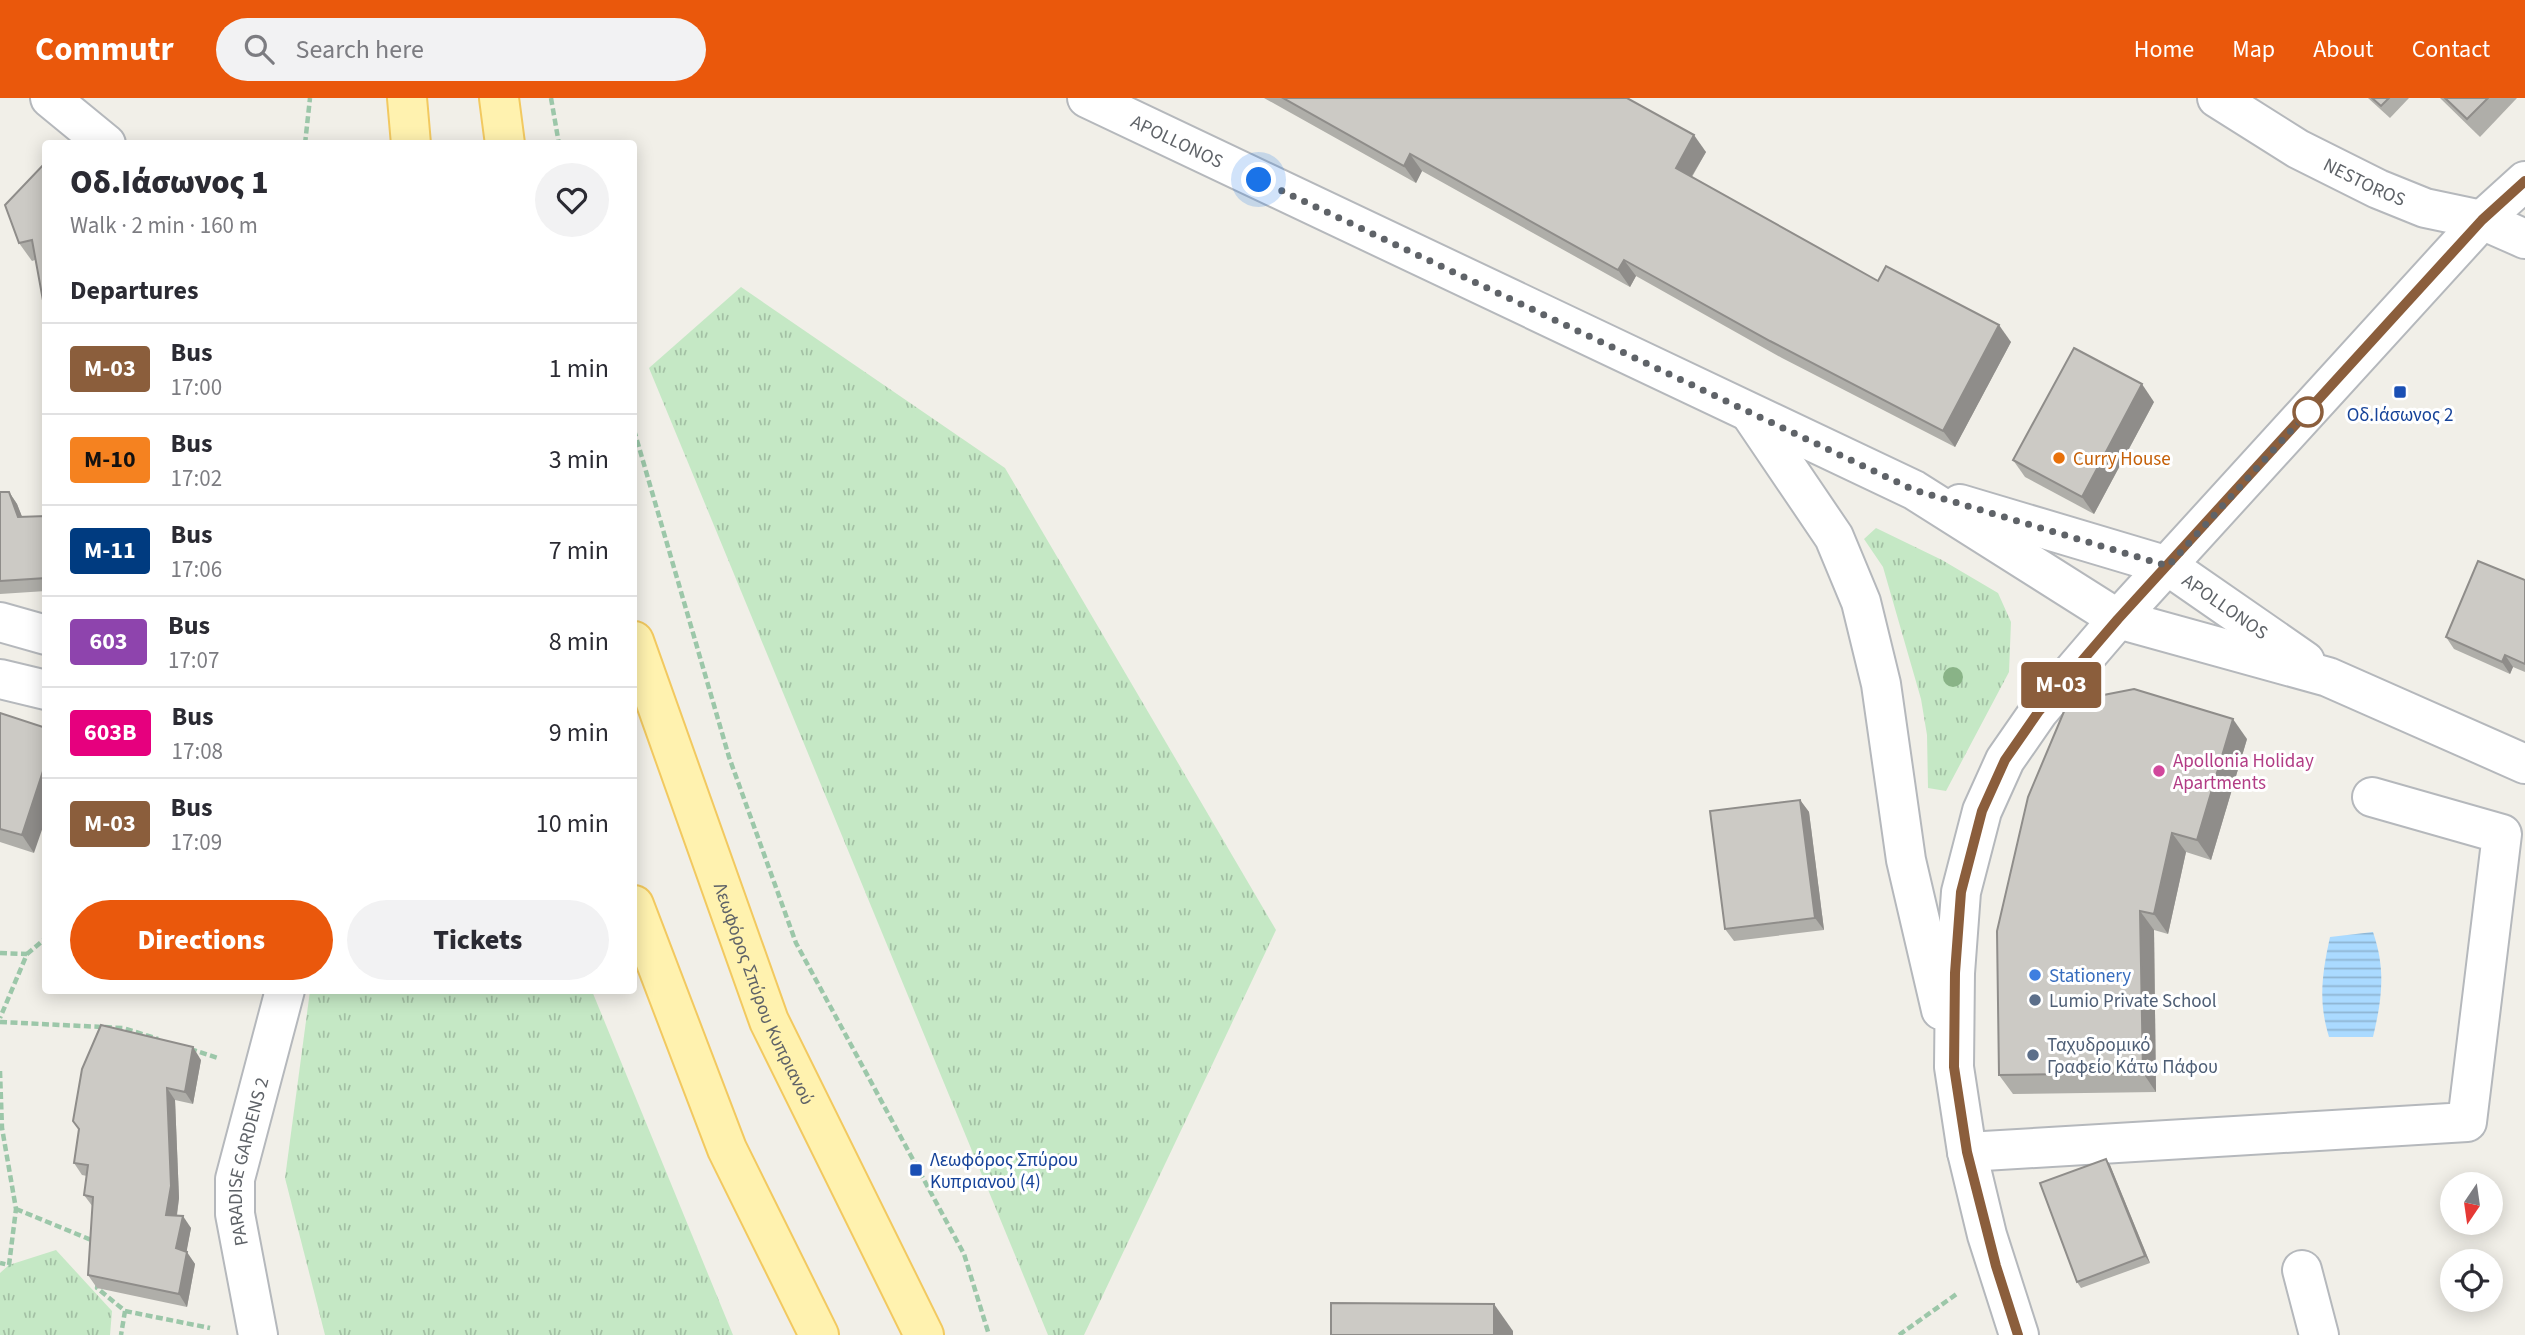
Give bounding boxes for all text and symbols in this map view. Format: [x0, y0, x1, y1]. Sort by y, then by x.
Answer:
search box [216, 18, 706, 81]
text: Commutr [35, 26, 174, 73]
icon: search [240, 30, 278, 68]
text: Search here [296, 31, 424, 68]
text: Home [2134, 32, 2194, 67]
text: Map [2232, 32, 2275, 67]
text: About [2313, 32, 2374, 67]
text: Contact [2412, 32, 2490, 67]
street label: APOLLONOS [1126, 109, 1227, 176]
street label: NESTOROS [2318, 152, 2409, 214]
text: Οδ.Ιάσωνος 1 [70, 159, 269, 206]
your location [1241, 162, 1276, 197]
button: heart [535, 163, 609, 237]
text: Walk · 2 min · 160 m [70, 209, 258, 242]
text: Departures [70, 272, 198, 309]
text: Bus [171, 334, 213, 371]
text: 1 min [549, 350, 609, 387]
text: M-03 [84, 351, 136, 386]
text: 17:00 [171, 371, 222, 404]
marker: Οδ.Ιάσωνος 2 [2392, 384, 2408, 400]
unlabelled marker [2293, 397, 2323, 427]
place label: Οδ.Ιάσωνος 2 [2347, 402, 2453, 429]
text: Bus [171, 425, 213, 462]
text: 3 min [549, 441, 609, 478]
text: M-10 [84, 442, 136, 477]
place label: Curry House [2073, 446, 2171, 473]
marker: Curry House [2051, 450, 2067, 466]
text: 17:02 [171, 462, 222, 495]
text: Bus [171, 516, 213, 553]
text: 7 min [549, 532, 609, 569]
text: M-11 [84, 533, 136, 568]
text: 17:06 [171, 553, 222, 586]
street label: APOLLONOS [2176, 568, 2273, 647]
text: Bus [168, 607, 210, 644]
text: 8 min [549, 623, 609, 660]
text: 603 [89, 624, 128, 659]
text: 17:07 [168, 644, 219, 677]
line badge: M-03 [2012, 662, 2110, 708]
text: M-03 [2035, 667, 2087, 702]
text: Bus [172, 698, 214, 735]
text: 9 min [549, 714, 609, 751]
text: 603B [84, 715, 137, 750]
text: 17:08 [172, 735, 223, 768]
place label: Apollonia Holiday Apartments [2173, 748, 2314, 797]
marker: Apollonia Holiday Apartments [2151, 763, 2167, 779]
text: Bus [171, 789, 213, 826]
text: 10 min [536, 805, 609, 842]
text: M-03 [84, 806, 136, 841]
text: 17:09 [171, 826, 222, 859]
street label: Λεωφόρος Σπύρου Κυπριανού [706, 879, 820, 1110]
button: Directions [70, 900, 333, 980]
button: Tickets [347, 900, 609, 980]
place label: Stationery [2049, 963, 2131, 990]
marker: Stationery [2027, 967, 2043, 983]
place label: Lumio Private School [2049, 988, 2217, 1015]
marker: Lumio Private School [2027, 992, 2043, 1008]
place label: Ταχυδρομικό Γραφείο Κάτω Πάφου [2047, 1032, 2218, 1081]
marker: Ταχυδρομικό Γραφείο Κάτω Πάφου [2025, 1047, 2041, 1063]
street label: PARADISE GARDENS 2 [223, 1075, 276, 1248]
place label: Λεωφόρος Σπύρου Κυπριανού (4) [930, 1147, 1078, 1196]
marker: Λεωφόρος Σπύρου Κυπριανού (4) [908, 1162, 924, 1178]
north arrow [2440, 1172, 2502, 1236]
map controls [2440, 1172, 2503, 1312]
button: locate [2440, 1249, 2503, 1312]

